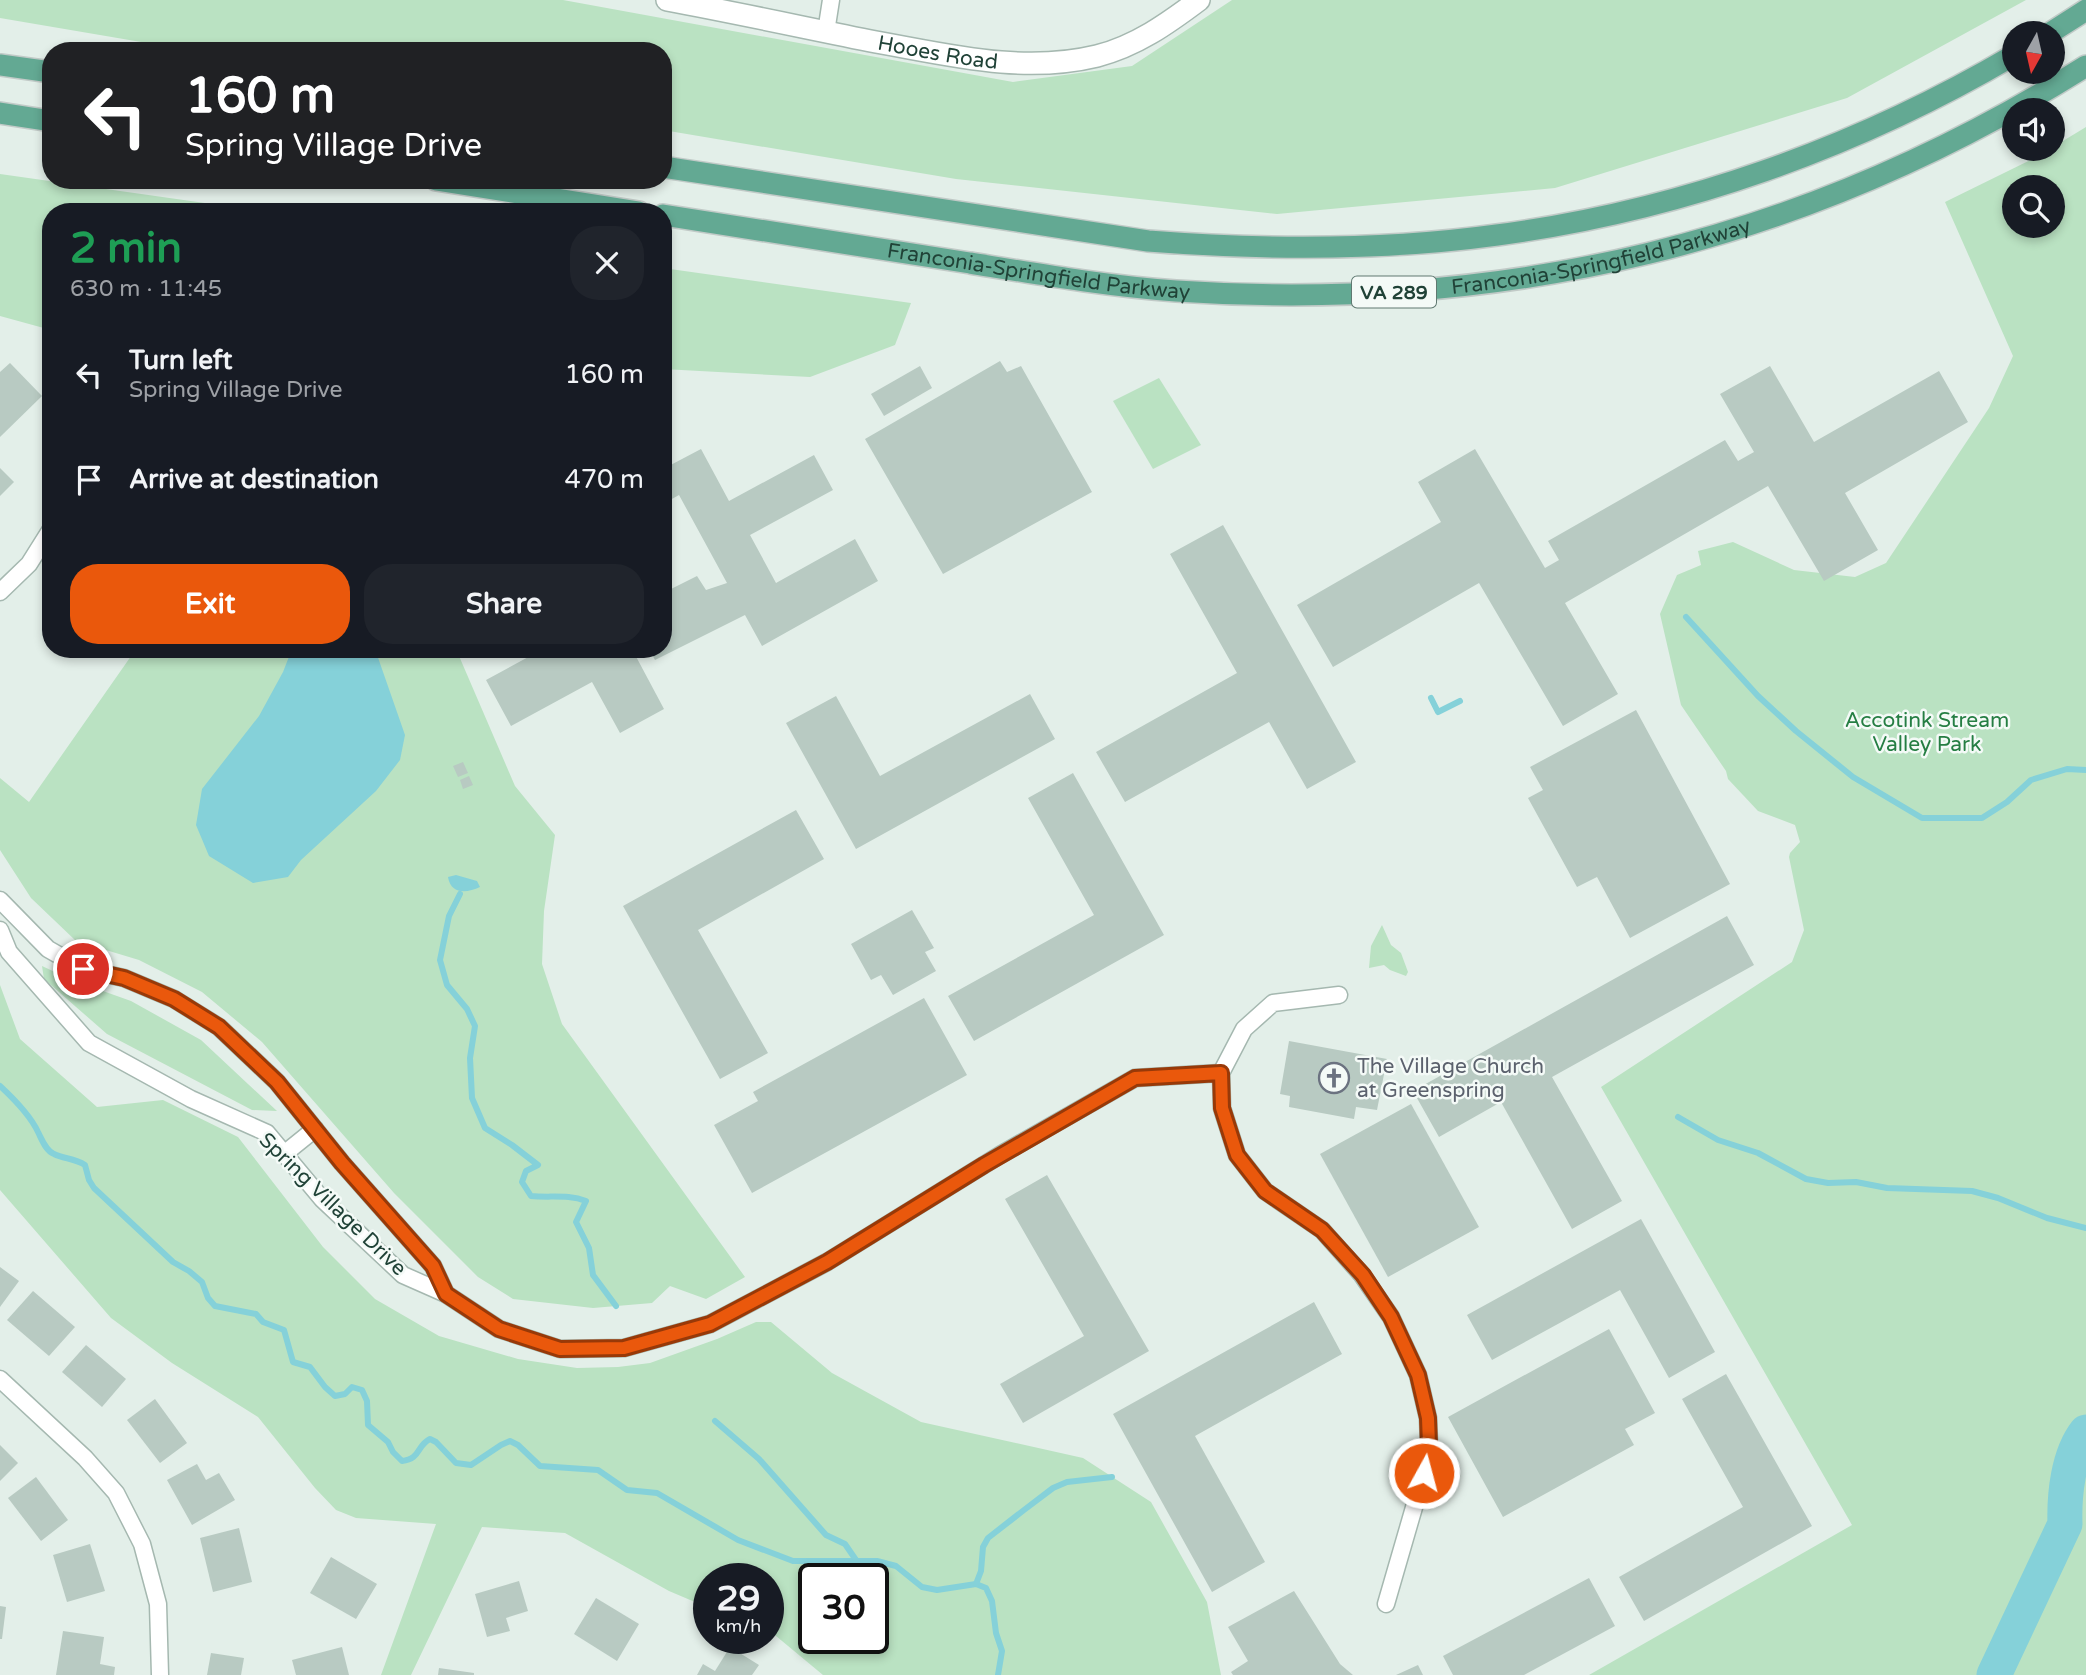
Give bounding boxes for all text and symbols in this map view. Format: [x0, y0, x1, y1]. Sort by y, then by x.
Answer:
north arrow [2002, 21, 2065, 84]
map controls [2002, 21, 2065, 238]
street label: Hooes Road [876, 31, 999, 75]
text: 160 m [185, 67, 335, 126]
icon: left [70, 70, 161, 161]
button: sound [2002, 98, 2065, 161]
text: Spring Village Drive [185, 127, 482, 165]
button: search [2002, 175, 2065, 238]
street label: Franconia-Springfield Parkway [1450, 213, 1754, 300]
text: 2 min [70, 223, 182, 274]
button: close [570, 226, 644, 300]
street label: Franconia-Springfield Parkway [885, 238, 1191, 305]
text: 630 m · 11:45 [70, 275, 222, 303]
road number: VA 289 [1352, 276, 1436, 308]
text: Turn left [129, 345, 232, 376]
icon: left [70, 356, 108, 394]
text: 160 m [564, 359, 644, 390]
text: Spring Village Drive [129, 376, 343, 404]
icon: arrive [70, 461, 108, 499]
text: Arrive at destination [129, 464, 379, 495]
text: 470 m [564, 464, 644, 495]
button: Exit [70, 564, 350, 644]
button: Share [364, 564, 644, 644]
park label: Accotink Stream Valley Park [1845, 708, 2009, 757]
pin [53, 939, 113, 999]
icon: arrive [64, 950, 102, 988]
place label: The Village Church at Greenspring [1357, 1054, 1544, 1103]
church icon: The Village Church at Greenspring [1317, 1061, 1351, 1095]
street label: Spring Village Drive [254, 1128, 412, 1281]
position arrow [1387, 1436, 1461, 1510]
speed limit sign: 30 [798, 1563, 889, 1654]
text: 29 [717, 1578, 760, 1620]
text: km/h [716, 1615, 761, 1637]

